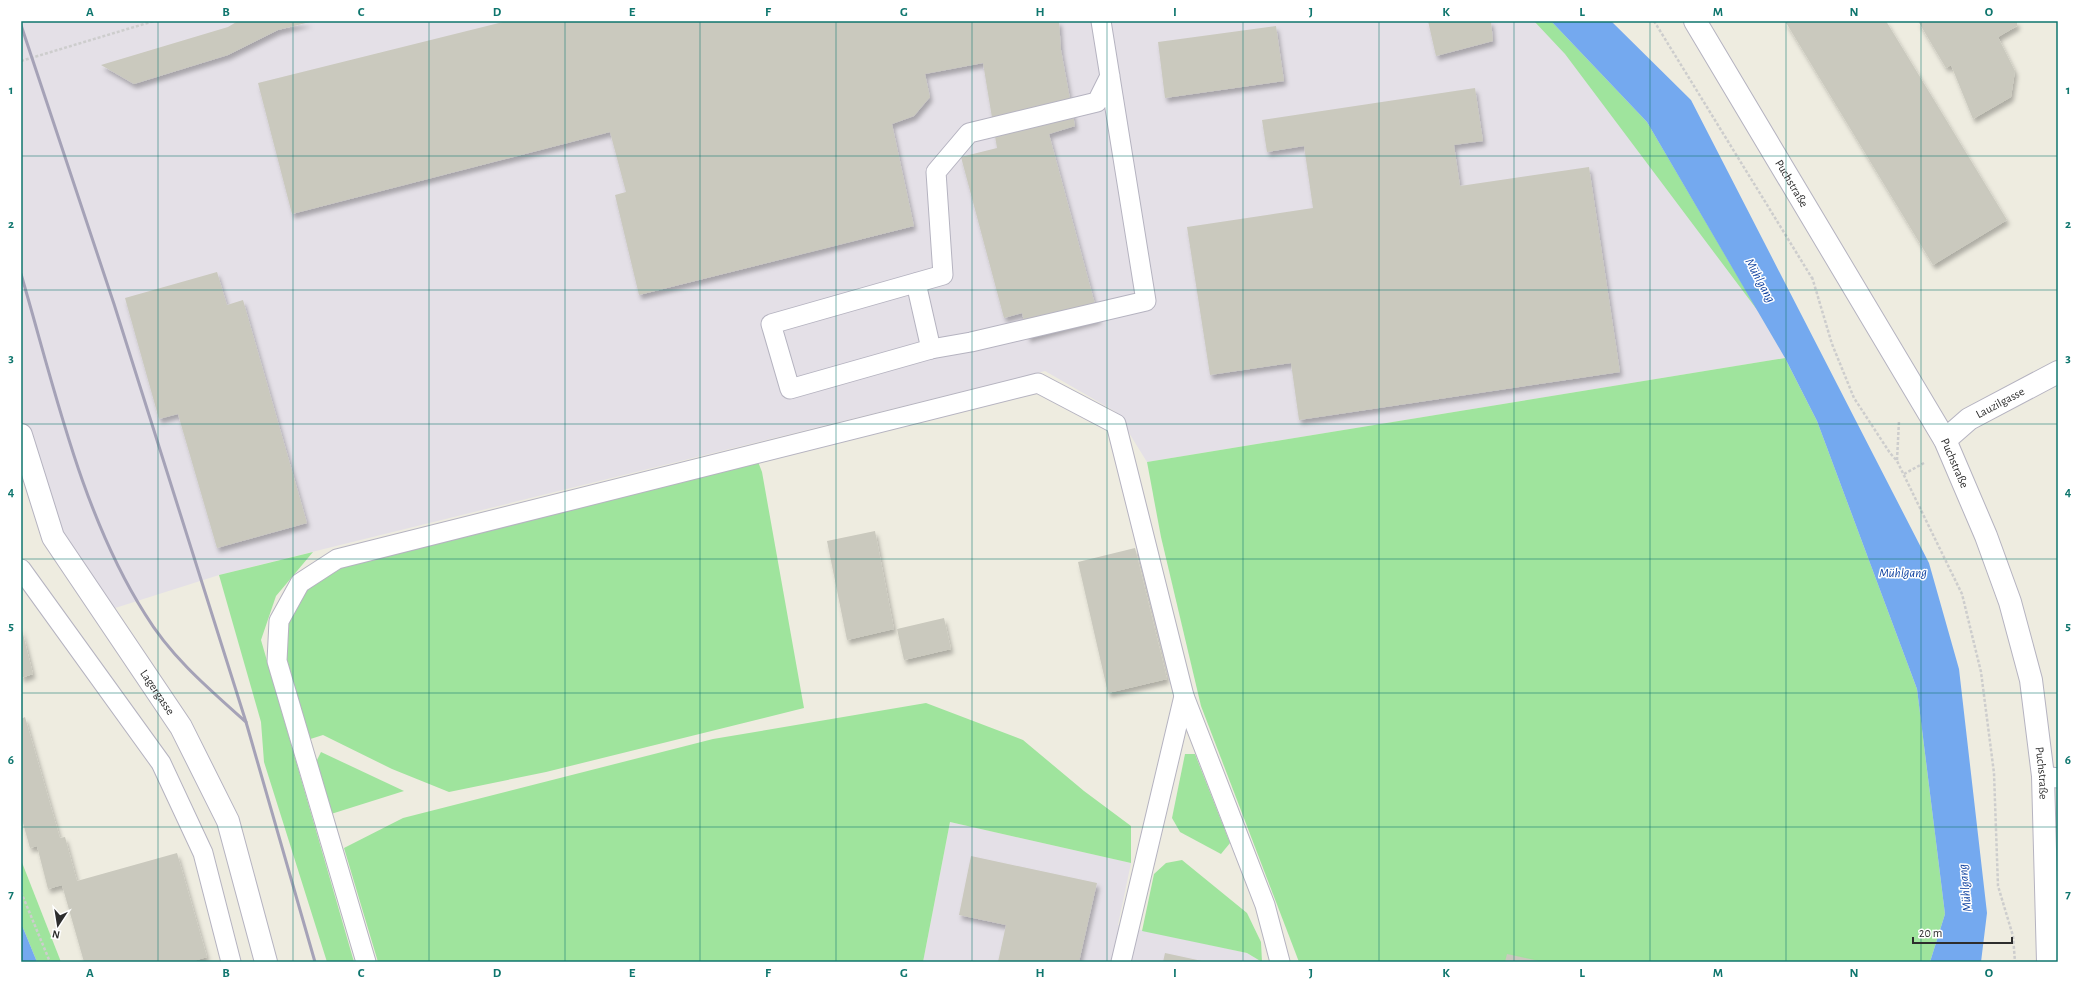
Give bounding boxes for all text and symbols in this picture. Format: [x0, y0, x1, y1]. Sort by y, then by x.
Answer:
text: A [86, 6, 94, 19]
text: B [222, 6, 230, 19]
text: C [358, 6, 365, 19]
text: D [493, 6, 502, 19]
text: E [629, 6, 636, 19]
text: F [765, 6, 772, 19]
text: G [900, 6, 908, 19]
text: H [1035, 6, 1045, 19]
text: I [1173, 6, 1177, 19]
text: J [1309, 6, 1313, 19]
text: K [1442, 6, 1450, 19]
text: L [1579, 6, 1585, 19]
text: M [1713, 6, 1723, 19]
text: N [1849, 6, 1859, 19]
text: O [1985, 6, 1994, 19]
text: 1 [9, 84, 13, 97]
text: 1 [2066, 84, 2070, 97]
street label: Puchstraße [1773, 158, 1811, 209]
text: 2 [8, 218, 14, 231]
text: 2 [2065, 218, 2071, 231]
water label: Mühlgang [1742, 256, 1777, 305]
text: 3 [8, 352, 14, 365]
text: 3 [2065, 352, 2071, 365]
street label: Lauzilgasse [1974, 385, 2026, 420]
street label: Puchstraße [1939, 436, 1971, 490]
text: 4 [8, 486, 15, 499]
text: 4 [2065, 486, 2072, 499]
water label: Mühlgang [1879, 567, 1927, 580]
text: 5 [8, 620, 14, 633]
text: 5 [2065, 620, 2071, 633]
street label: Lagergasse [138, 667, 177, 717]
street label: Puchstraße [2033, 746, 2050, 800]
text: 6 [8, 754, 14, 767]
text: 6 [2065, 754, 2071, 767]
water label: Mühlgang [1956, 863, 1974, 912]
text: 7 [8, 888, 14, 901]
text: 7 [2065, 888, 2071, 901]
north arrow [38, 905, 78, 945]
scale bar [1913, 919, 2012, 945]
text: 20 m [1919, 927, 1942, 939]
text: N [51, 928, 61, 940]
text: A [86, 967, 94, 980]
text: B [222, 967, 230, 980]
text: C [358, 967, 365, 980]
text: D [493, 967, 502, 980]
text: E [629, 967, 636, 980]
text: F [765, 967, 772, 980]
text: G [900, 967, 908, 980]
text: H [1035, 967, 1045, 980]
text: I [1173, 967, 1177, 980]
text: J [1309, 967, 1313, 980]
text: K [1442, 967, 1450, 980]
text: L [1579, 967, 1585, 980]
text: M [1713, 967, 1723, 980]
text: N [1849, 967, 1859, 980]
text: O [1985, 967, 1994, 980]

